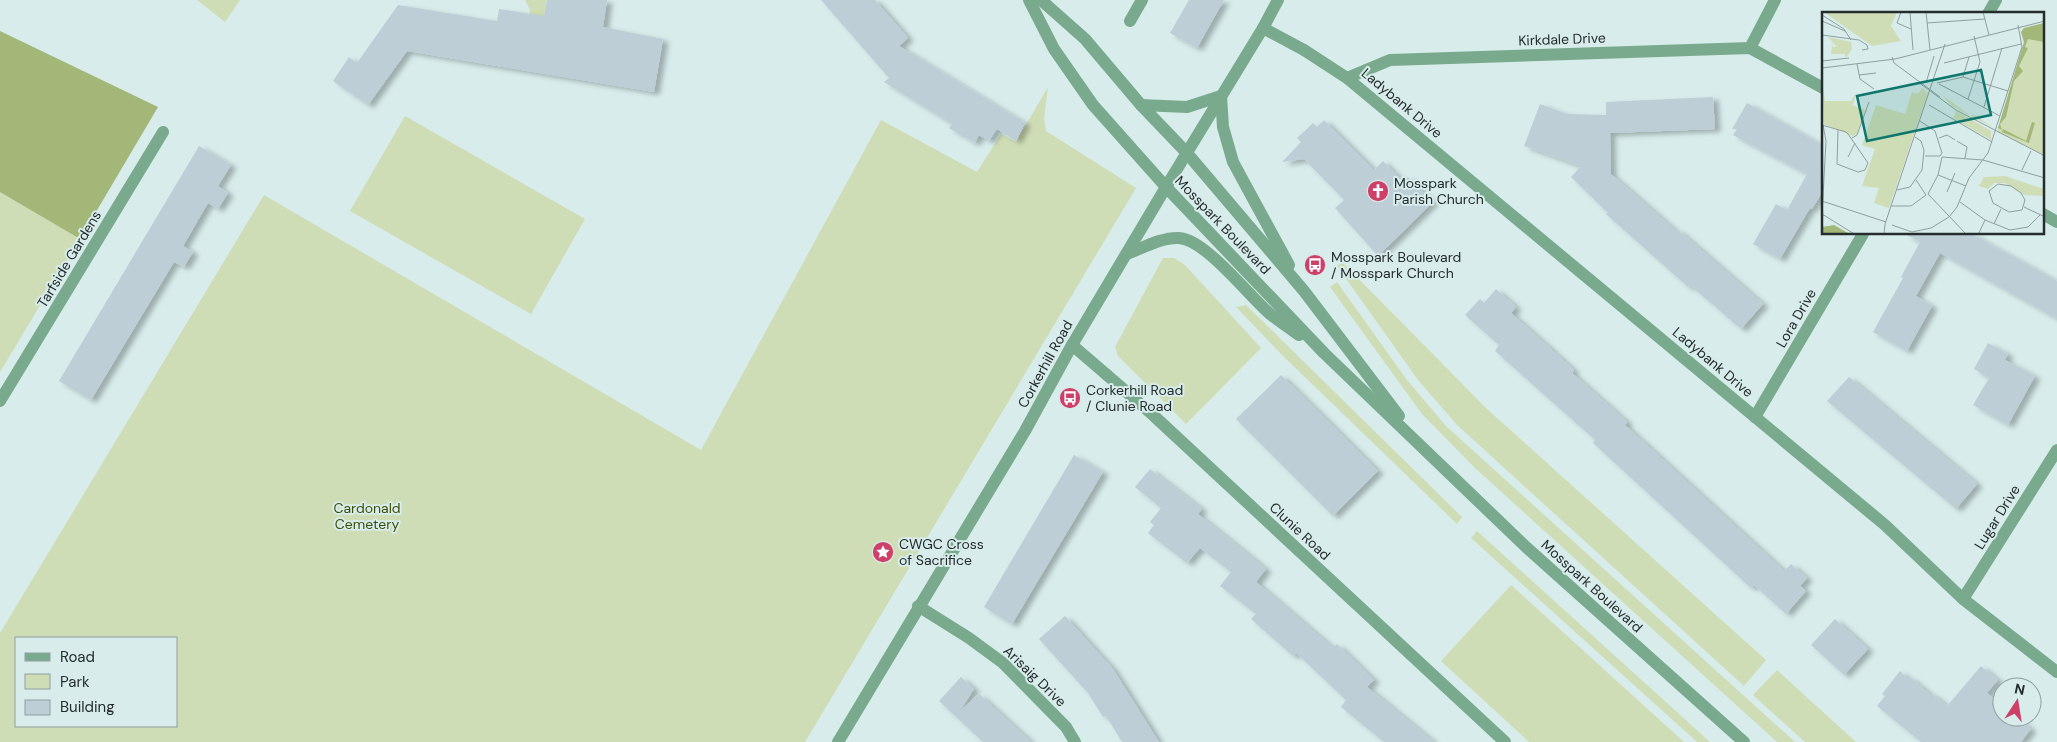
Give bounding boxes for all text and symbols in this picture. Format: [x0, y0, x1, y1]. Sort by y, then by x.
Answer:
inset map [1822, 12, 2044, 235]
street label: Kirkdale Drive [1518, 28, 1606, 50]
street label: Ladybank Drive [1358, 64, 1446, 142]
street label: Mosspark Boulevard [1171, 172, 1275, 278]
place label: Mosspark Parish Church [1394, 174, 1484, 208]
church icon: Mosspark Parish Church [1366, 179, 1390, 203]
street label: Tarfside Gardens [33, 207, 105, 311]
place label: Mosspark Boulevard / Mosspark Church [1331, 248, 1461, 282]
bus stop icon: Mosspark Boulevard / Mosspark Church [1303, 253, 1327, 277]
street label: Lora Drive [1772, 285, 1820, 351]
street label: Corkerhill Road [1014, 317, 1076, 411]
street label: Ladybank Drive [1669, 323, 1757, 401]
place label: Corkerhill Road / Clunie Road [1086, 381, 1183, 415]
bus stop icon: Corkerhill Road / Clunie Road [1058, 386, 1082, 410]
street label: Lugar Drive [1970, 481, 2024, 553]
street label: Clunie Road [1266, 498, 1334, 564]
park label: Cardonald Cemetery [333, 499, 401, 533]
place label: CWGC Cross of Sacrifice [899, 535, 984, 569]
street label: Mosspark Boulevard [1538, 536, 1646, 636]
place icon: CWGC Cross of Sacrifice [871, 540, 895, 564]
legend [15, 637, 178, 727]
street label: Arisaig Drive [1000, 642, 1070, 710]
text: Road [60, 647, 95, 667]
text: Park [60, 672, 90, 692]
north arrow [1992, 677, 2042, 727]
text: N [2013, 679, 2027, 699]
text: Building [60, 697, 115, 717]

